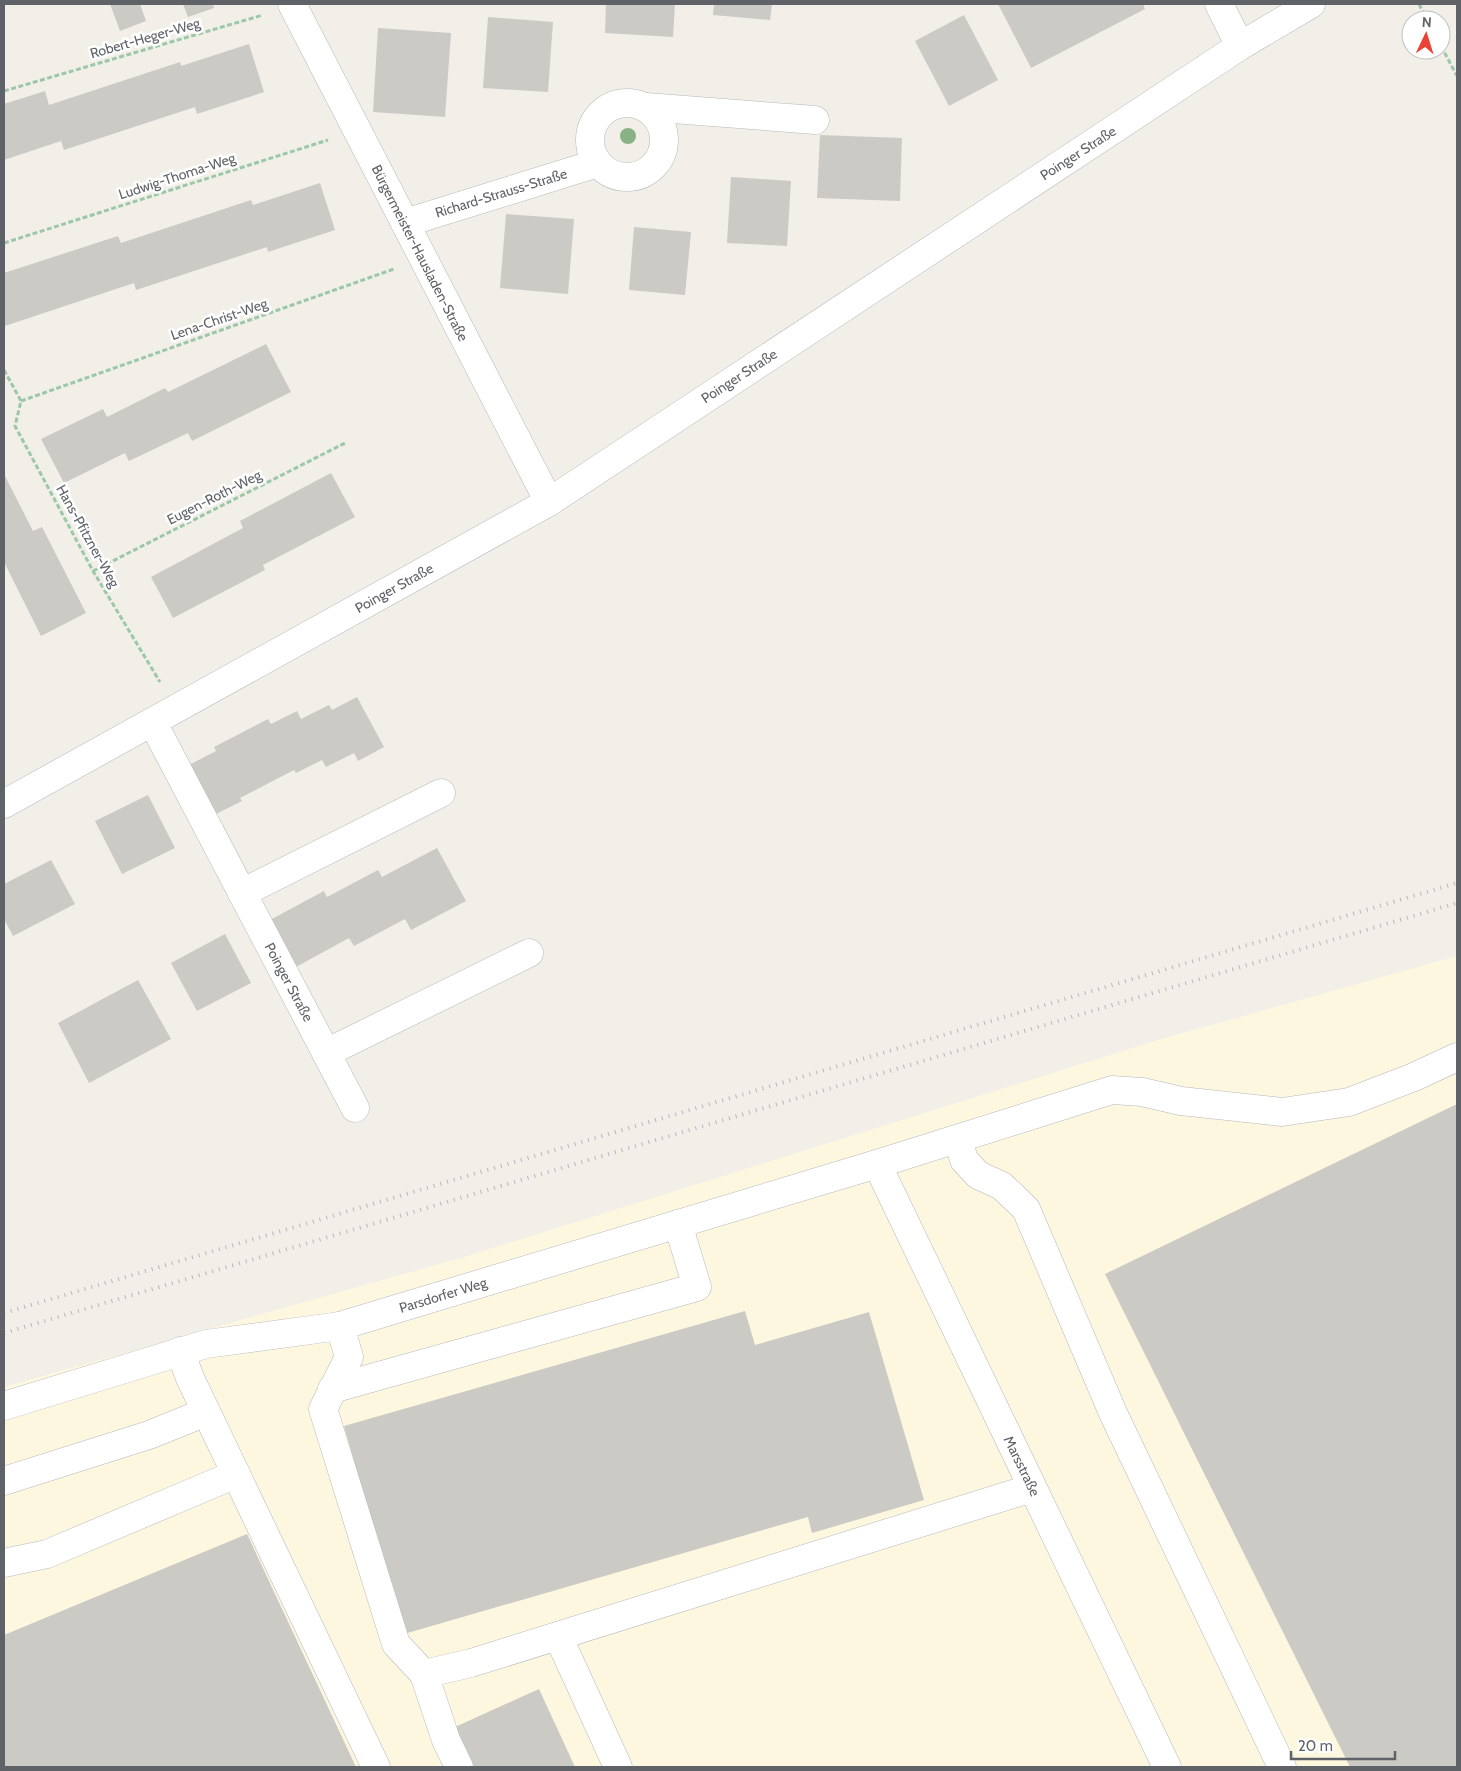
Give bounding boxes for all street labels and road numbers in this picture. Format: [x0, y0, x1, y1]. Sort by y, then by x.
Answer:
street label: Robert-Heger-Weg [88, 13, 203, 62]
street label: Poinger Straße [1037, 122, 1119, 184]
street label: Ludwig-Thoma-Weg [116, 148, 239, 203]
street label: Bürgermeister-Hausladen-Straße [368, 162, 472, 344]
street label: Richard-Strauss-Straße [433, 164, 569, 222]
street label: Lena-Christ-Weg [168, 294, 271, 344]
street label: Poinger Straße [698, 345, 780, 407]
street label: Eugen-Roth-Weg [164, 465, 265, 529]
street label: Hans-Pfitzner-Weg [52, 481, 124, 591]
street label: Poinger Straße [352, 559, 436, 617]
street label: Poinger Straße [261, 939, 317, 1025]
street label: Parsdorfer Weg [397, 1273, 490, 1317]
street label: Marsstraße [1000, 1433, 1044, 1499]

